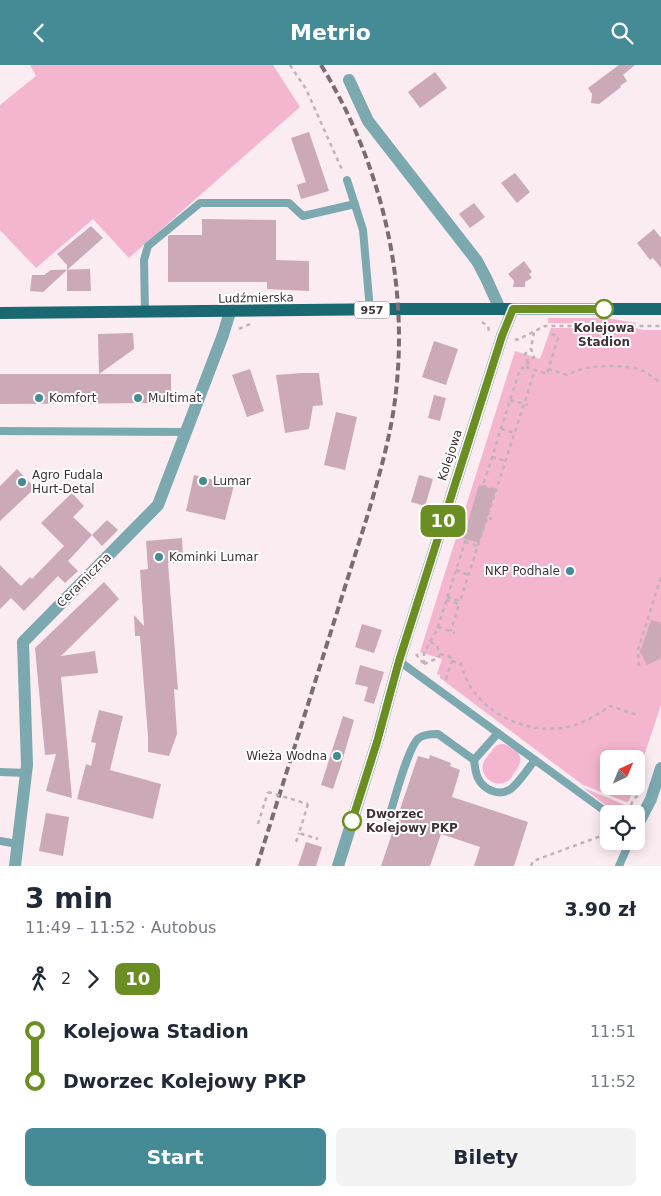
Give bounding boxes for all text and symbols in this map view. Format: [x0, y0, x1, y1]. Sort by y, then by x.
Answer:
icon: back [25, 19, 53, 47]
icon: search [608, 19, 636, 47]
text: Metrio [290, 20, 371, 45]
street label: Ludźmierska [218, 290, 294, 306]
marker: Kolejowa Stadion [594, 299, 614, 319]
road number: 957 [354, 301, 390, 319]
place label: Kolejowa Stadion [573, 321, 635, 349]
place label: Komfort [49, 391, 97, 405]
place label: Multimat [148, 391, 201, 405]
marker: Komfort [33, 392, 45, 404]
marker: Multimat [132, 392, 144, 404]
street label: Kolejowa [435, 428, 465, 482]
place label: Agro Fudala Hurt-Detal [32, 468, 103, 496]
place label: Lumar [213, 474, 251, 488]
marker: Lumar [197, 475, 209, 487]
marker: Agro Fudala Hurt-Detal [16, 476, 28, 488]
line badge: 10 [420, 505, 466, 537]
text: 10 [430, 510, 456, 531]
street label: Ceramiczna [54, 550, 114, 610]
place label: Kominki Lumar [169, 550, 258, 564]
marker: Kominki Lumar [153, 551, 165, 563]
place label: NKP Podhale [485, 564, 560, 578]
marker: NKP Podhale [564, 565, 576, 577]
place label: Wieża Wodna [246, 749, 327, 763]
marker: Wieża Wodna [331, 750, 343, 762]
north arrow [600, 750, 645, 795]
map controls [600, 750, 645, 850]
button: locate [600, 805, 645, 850]
place label: Dworzec Kolejowy PKP [366, 807, 458, 835]
marker: Dworzec Kolejowy PKP [342, 811, 362, 831]
text: 3 min [25, 882, 113, 915]
text: 3.90 zł [564, 898, 636, 920]
text: 11:49 – 11:52 · Autobus [25, 918, 216, 937]
icon: walk [25, 965, 53, 993]
icon: forward [79, 965, 107, 993]
text: 10 [125, 968, 150, 989]
text: 2 [61, 969, 71, 988]
text: Kolejowa Stadion [63, 1020, 249, 1042]
text: 11:51 [590, 1022, 636, 1041]
text: Dworzec Kolejowy PKP [63, 1070, 306, 1092]
text: 11:52 [590, 1072, 636, 1091]
button: Start [25, 1128, 326, 1186]
button: Bilety [336, 1128, 636, 1186]

